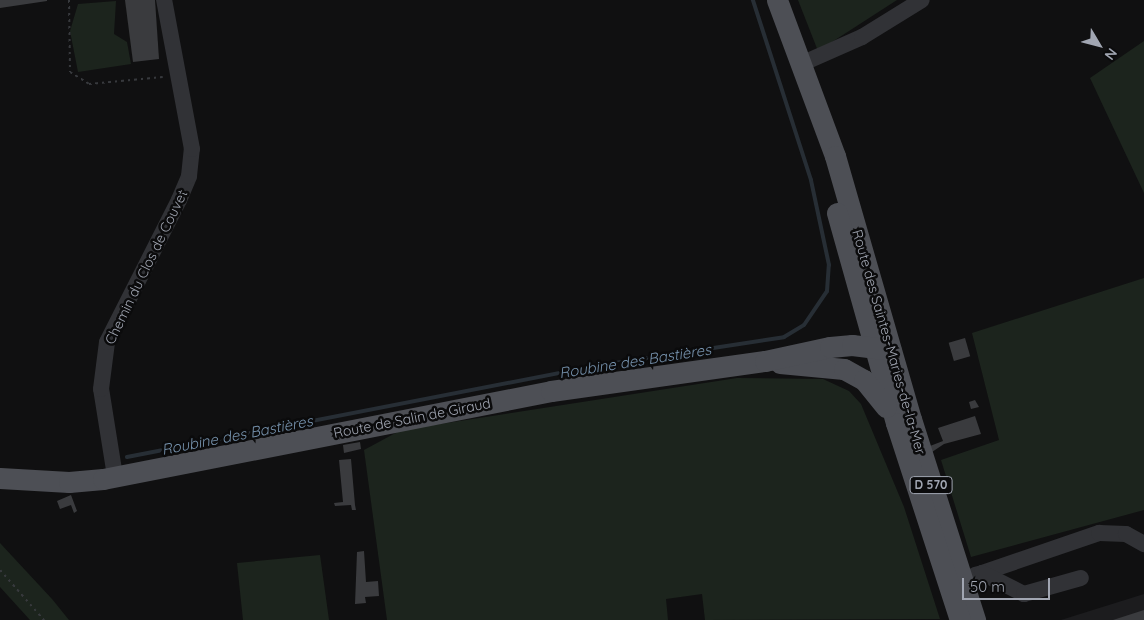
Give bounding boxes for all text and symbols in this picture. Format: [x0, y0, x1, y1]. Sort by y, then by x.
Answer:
north arrow [1074, 20, 1124, 70]
text: N [1101, 44, 1121, 64]
street label: Chemin du Clos de Couvet [101, 187, 191, 347]
street label: Route des Saintes-Maries-de-la-Mer [849, 228, 929, 456]
water label: Roubine des Bastières [558, 340, 712, 382]
street label: Route de Salin de Giraud [332, 395, 492, 441]
water label: Roubine des Bastières [160, 412, 314, 458]
road number: D 570 [908, 476, 954, 494]
scale bar [964, 568, 1052, 600]
text: 50 m [970, 577, 1005, 596]

